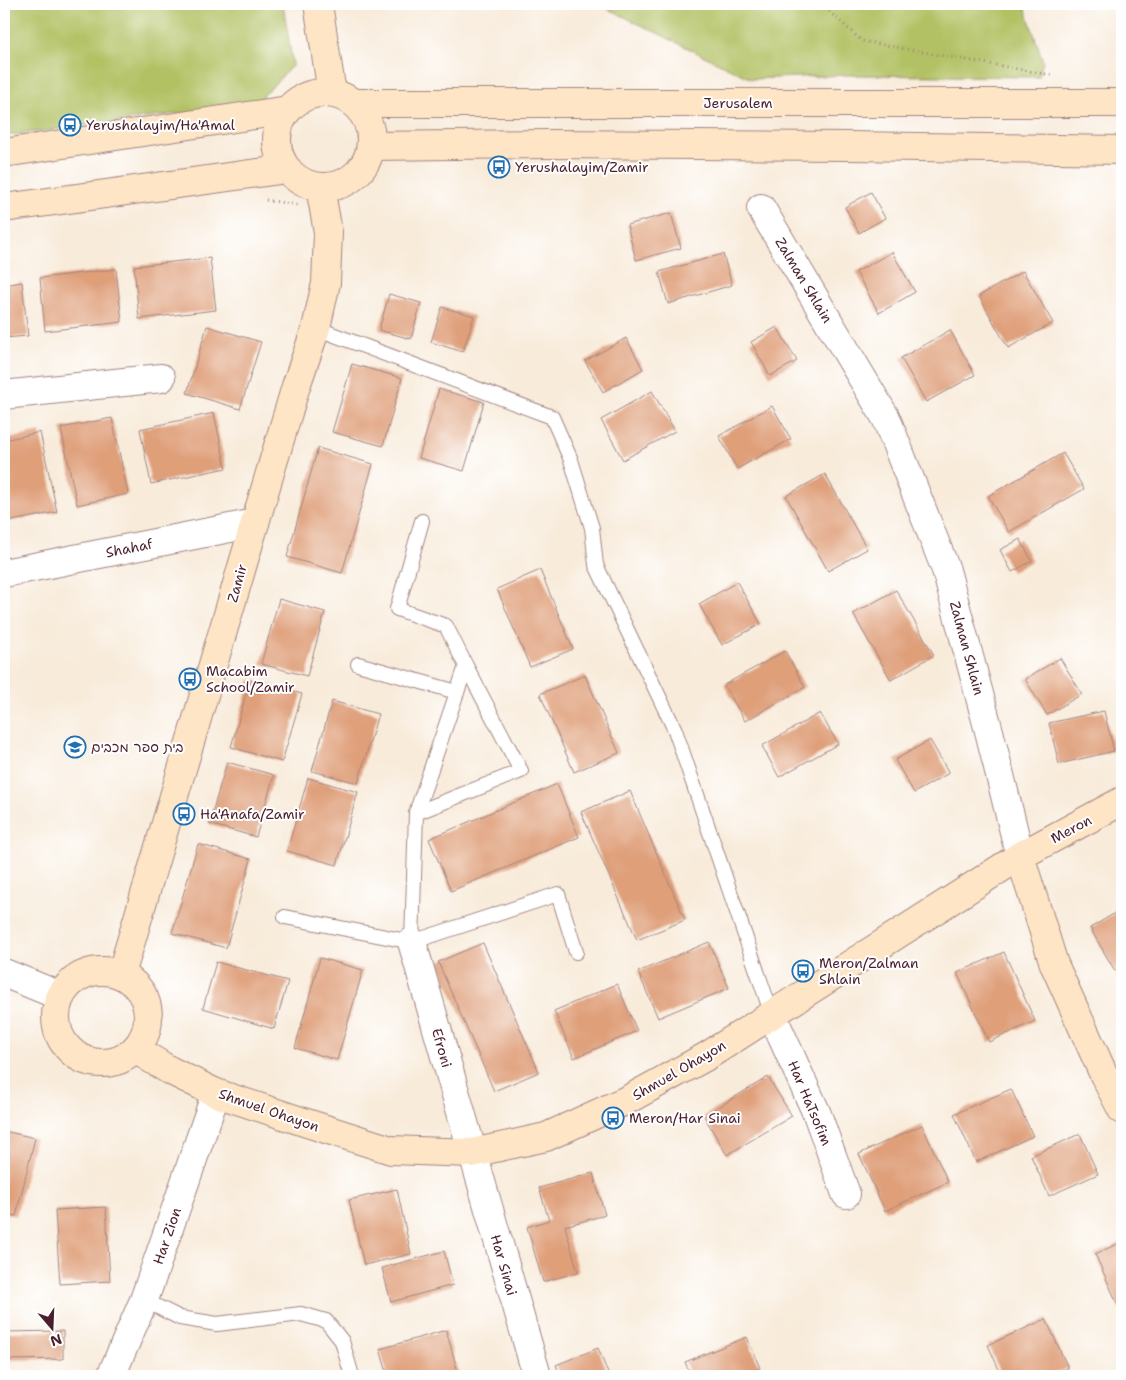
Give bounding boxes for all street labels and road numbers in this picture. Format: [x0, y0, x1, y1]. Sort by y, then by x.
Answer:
street label: Jerusalem [703, 94, 773, 112]
street label: Zalman Shlain [771, 234, 837, 326]
street label: Shahaf [104, 534, 155, 561]
street label: Zamir [223, 561, 251, 604]
street label: Zalman Shlain [946, 599, 988, 697]
street label: Meron [1047, 811, 1095, 847]
street label: Efroni [428, 1026, 456, 1070]
street label: Shmuel Ohayon [629, 1036, 729, 1104]
street label: Har HaTsofim [784, 1058, 836, 1148]
street label: Shmuel Ohayon [216, 1084, 322, 1136]
street label: Har Zion [149, 1205, 185, 1267]
street label: Har Sinai [487, 1232, 521, 1298]

